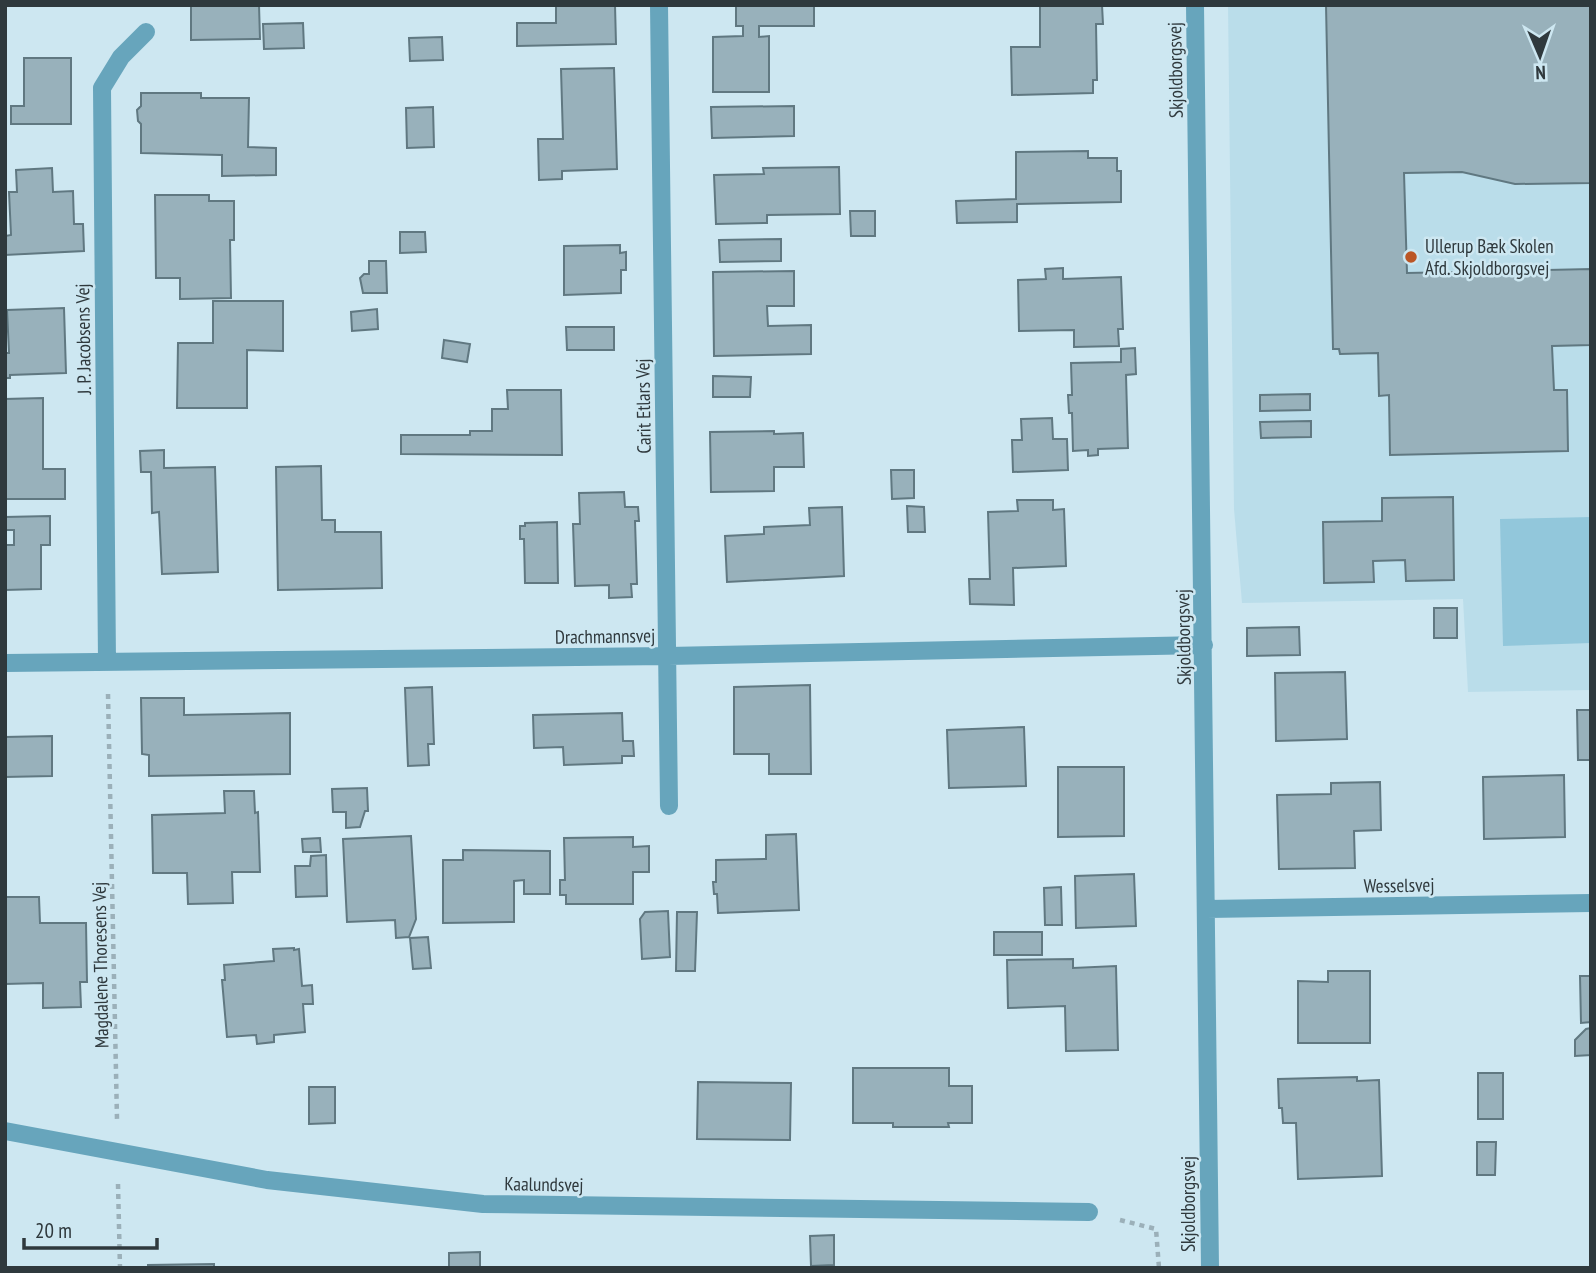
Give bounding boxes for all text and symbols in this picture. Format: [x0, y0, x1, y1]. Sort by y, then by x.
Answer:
north arrow [1505, 21, 1575, 91]
street label: Skjoldborgsvej [1162, 22, 1188, 118]
text: N [1535, 61, 1546, 85]
place label: Ullerup Bæk Skolen Afd. Skjoldborgsvej [1425, 234, 1554, 280]
marker: Ullerup Bæk Skolen Afd. Skjoldborgsvej [1403, 249, 1419, 265]
street label: J. P. Jacobsens Vej [70, 283, 96, 396]
street label: Carit Etlars Vej [630, 358, 656, 454]
street label: Skjoldborgsvej [1170, 589, 1196, 685]
street label: Drachmannsvej [555, 623, 655, 649]
street label: Wesselsvej [1363, 872, 1435, 898]
street label: Magdalene Thoresens Vej [87, 882, 113, 1048]
street label: Skjoldborgsvej [1176, 1156, 1200, 1252]
street label: Kaalundsvej [504, 1171, 584, 1197]
scale bar [24, 1206, 158, 1250]
text: 20 m [35, 1217, 72, 1244]

